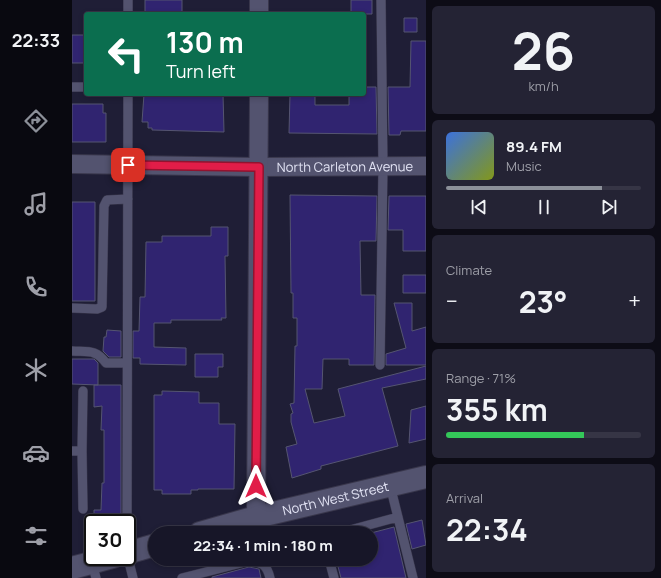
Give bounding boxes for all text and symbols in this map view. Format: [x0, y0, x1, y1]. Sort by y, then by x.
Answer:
text: 26 [512, 15, 575, 86]
text: 130 m [166, 23, 244, 61]
text: 22:33 [12, 28, 60, 52]
icon: left [100, 28, 152, 80]
text: Turn left [166, 59, 236, 83]
text: km/h [528, 77, 559, 95]
icon: directions [22, 107, 50, 135]
text: 89.4 FM [506, 136, 562, 157]
pin [111, 148, 145, 182]
icon: arrive [117, 154, 139, 176]
street label: North Carleton Avenue [277, 157, 414, 176]
text: Music [506, 157, 542, 175]
icon: music [22, 190, 50, 218]
icon: previous [468, 196, 490, 218]
icon: pause [533, 196, 555, 218]
icon: next [598, 196, 620, 218]
text: Climate [446, 261, 492, 279]
icon: phone [22, 273, 50, 301]
text: 23° [519, 281, 568, 322]
text: − [446, 286, 458, 316]
text: + [628, 286, 641, 316]
icon: climate [22, 356, 50, 384]
text: Range · 71% [446, 369, 516, 387]
text: 355 km [446, 389, 548, 430]
icon: car [22, 439, 50, 467]
position arrow [235, 465, 277, 507]
street label: North West Street [281, 477, 391, 519]
text: Arrival [446, 489, 483, 507]
text: 22:34 [446, 509, 528, 550]
speed limit sign: 30 [84, 514, 136, 566]
icon: filters [22, 522, 50, 550]
text: 22:34 · 1 min · 180 m [193, 535, 333, 556]

